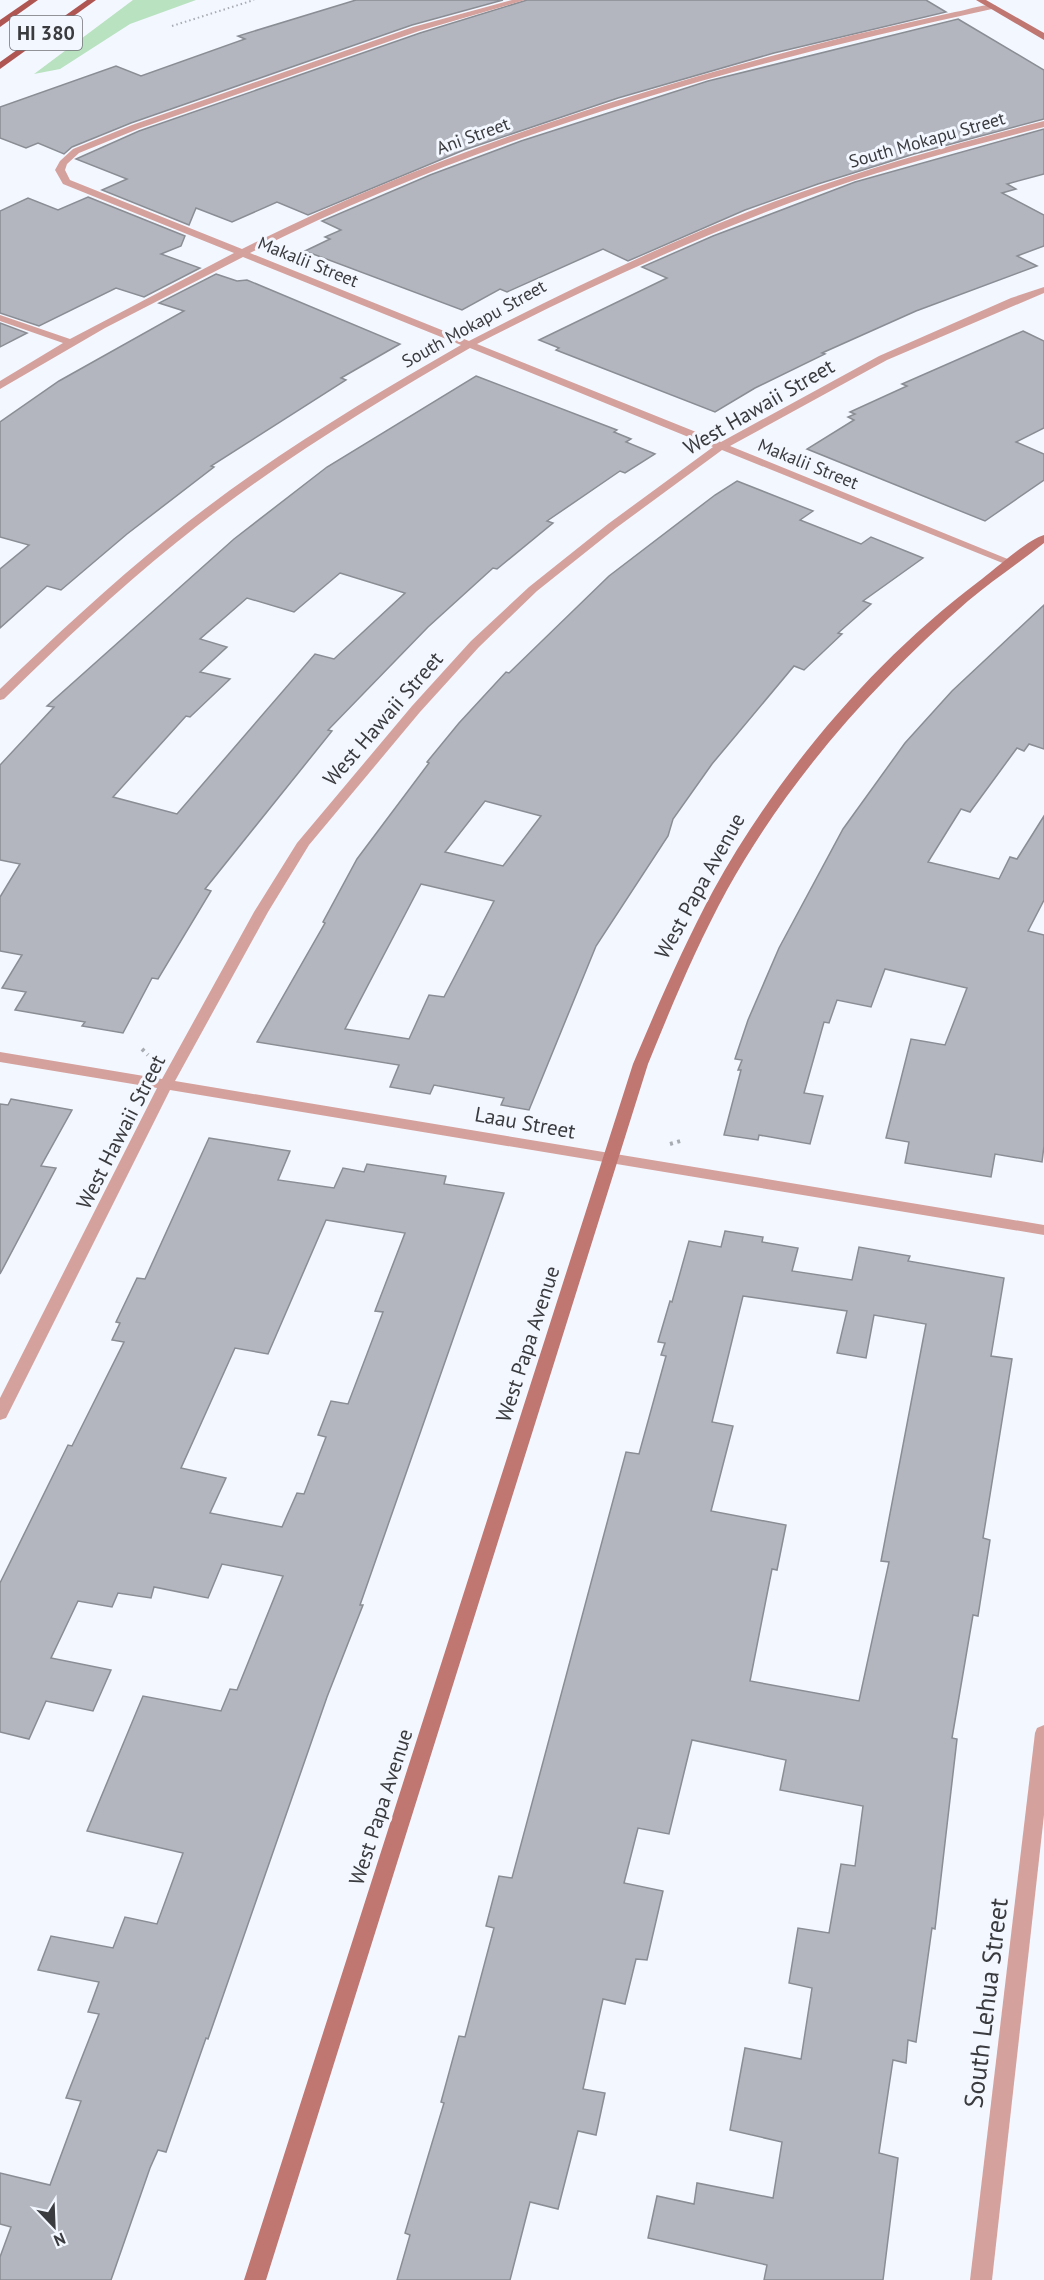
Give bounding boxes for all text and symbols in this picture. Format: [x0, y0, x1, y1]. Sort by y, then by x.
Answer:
road number: HI 380 [10, 16, 82, 50]
street label: South Mokapu Street [846, 106, 1008, 173]
street label: Ani Street [433, 112, 512, 159]
street label: Makalii Street [255, 231, 362, 292]
street label: South Mokapu Street [398, 274, 550, 373]
street label: West Hawaii Street [679, 352, 839, 461]
street label: Makalii Street [755, 433, 862, 494]
street label: West Hawaii Street [317, 646, 448, 792]
street label: West Papa Avenue [648, 808, 751, 963]
street label: West Hawaii Street [70, 1050, 171, 1213]
street label: Laau Street [473, 1100, 578, 1145]
street label: West Papa Avenue [490, 1262, 565, 1425]
street label: West Papa Avenue [343, 1725, 418, 1888]
street label: South Lehua Street [956, 1896, 1015, 2110]
north arrow [24, 2196, 84, 2256]
text: N [51, 2229, 69, 2251]

